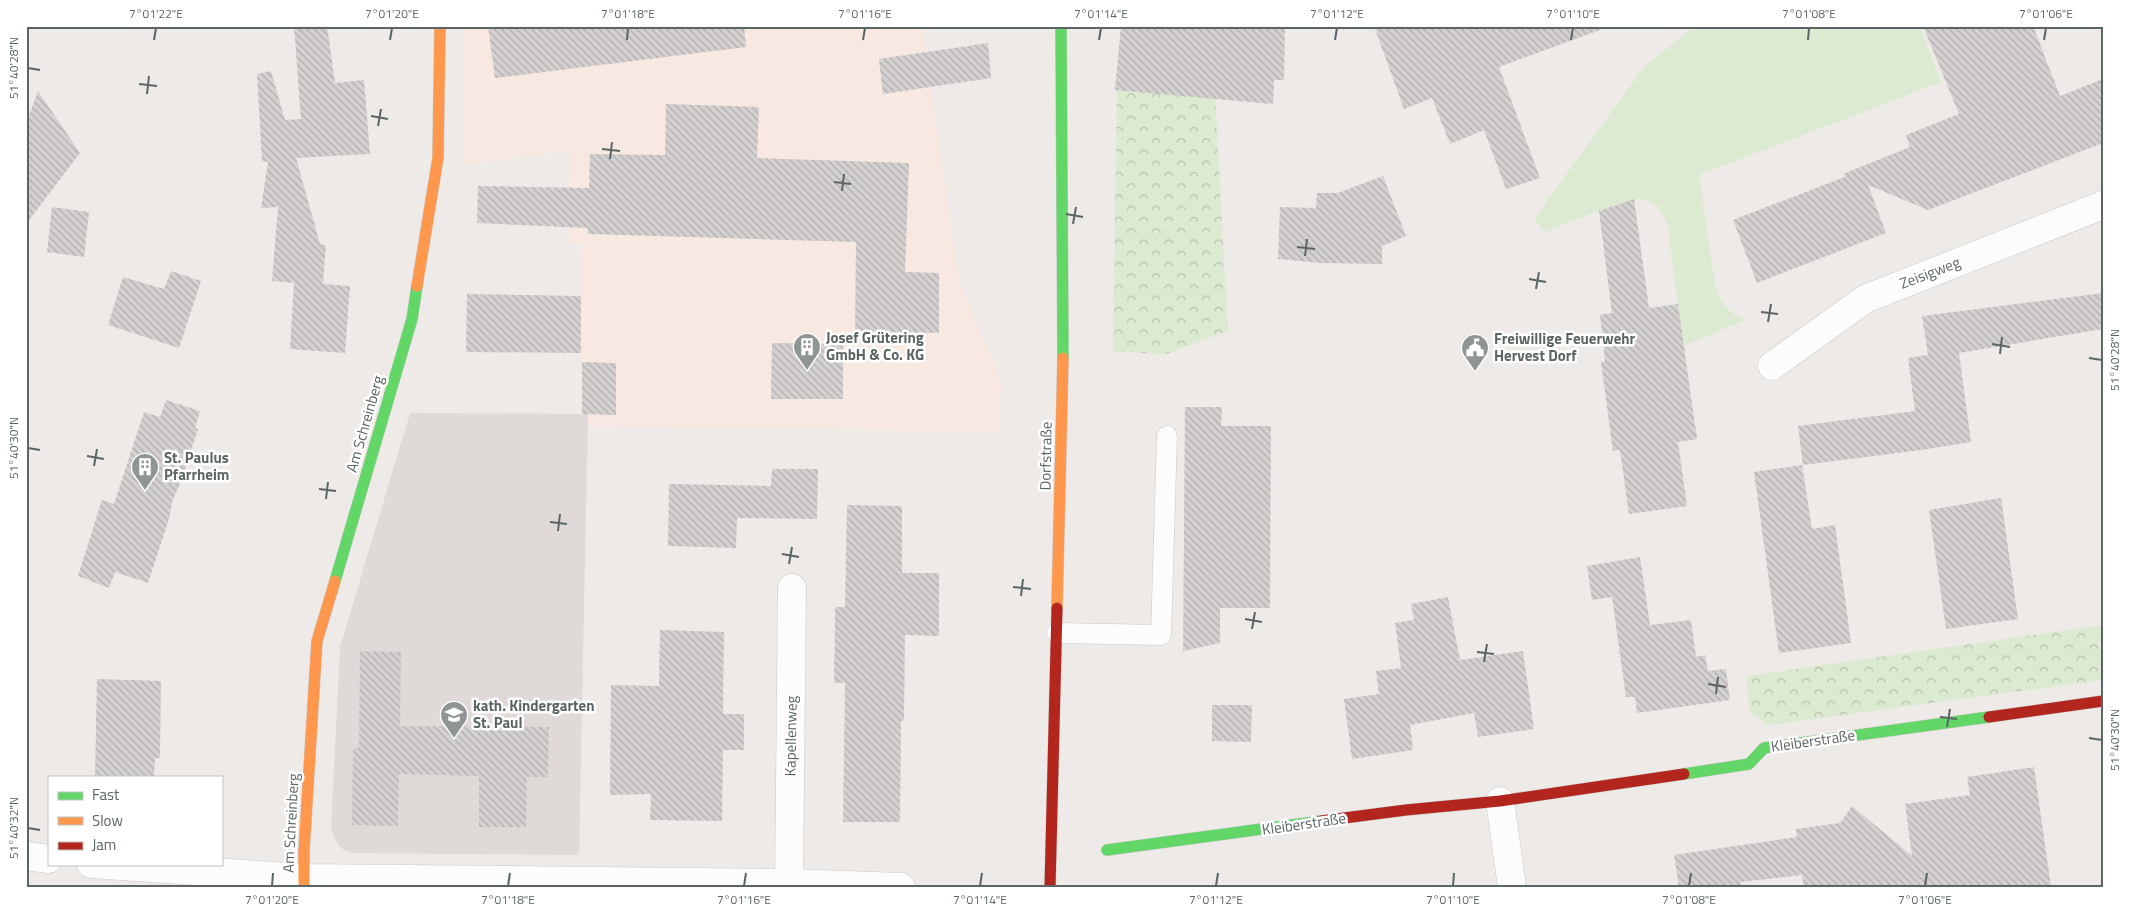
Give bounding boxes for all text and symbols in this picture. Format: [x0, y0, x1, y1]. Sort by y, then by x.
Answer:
text: 7°01'22"E [129, 4, 183, 23]
text: 7°01'20"E [365, 4, 419, 23]
text: 7°01'18"E [601, 4, 655, 23]
text: 7°01'16"E [838, 4, 892, 23]
text: 7°01'14"E [1074, 4, 1128, 23]
text: 7°01'12"E [1310, 4, 1364, 23]
text: 7°01'10"E [1546, 4, 1600, 23]
text: 7°01'08"E [1782, 4, 1836, 23]
text: 7°01'06"E [2019, 4, 2073, 23]
text: 51°40'28"N [4, 37, 23, 99]
street label: Zeisigweg [1896, 250, 1964, 295]
place label: Josef Grütering GmbH & Co. KG [826, 326, 924, 366]
place label: Freiwillige Feuerwehr Hervest Dorf [1494, 327, 1636, 367]
text: 51°40'28"N [2105, 329, 2124, 391]
building icon: Josef Grütering GmbH & Co. KG [792, 332, 822, 371]
public building icon: Freiwillige Feuerwehr Hervest Dorf [1460, 333, 1490, 372]
street label: Am Schreinberg [340, 372, 389, 475]
text: 51°40'30"N [4, 417, 23, 479]
street label: Dorfstraße [1033, 421, 1058, 491]
place label: St. Paulus Pfarrheim [164, 446, 229, 486]
building icon: St. Paulus Pfarrheim [130, 452, 160, 491]
place label: kath. Kindergarten St. Paul [473, 694, 594, 734]
street label: Kapellenweg [778, 695, 803, 777]
school or university icon: kath. Kindergarten St. Paul [439, 700, 469, 739]
text: 51°40'30"N [2105, 709, 2124, 771]
street label: Kleiberstraße [1769, 723, 1856, 758]
street label: Am Schreinberg [276, 772, 305, 873]
legend [48, 776, 222, 866]
text: Fast [92, 783, 120, 806]
text: 51°40'32"N [4, 797, 23, 859]
street label: Kleiberstraße [1260, 806, 1347, 841]
text: Slow [92, 809, 123, 832]
text: Jam [92, 833, 116, 856]
text: 7°01'20"E [245, 890, 299, 909]
text: 7°01'18"E [481, 890, 535, 909]
text: 7°01'16"E [717, 890, 771, 909]
text: 7°01'14"E [953, 890, 1007, 909]
text: 7°01'12"E [1189, 890, 1243, 909]
text: 7°01'10"E [1426, 890, 1480, 909]
text: 7°01'08"E [1662, 890, 1716, 909]
text: 7°01'06"E [1898, 890, 1952, 909]

